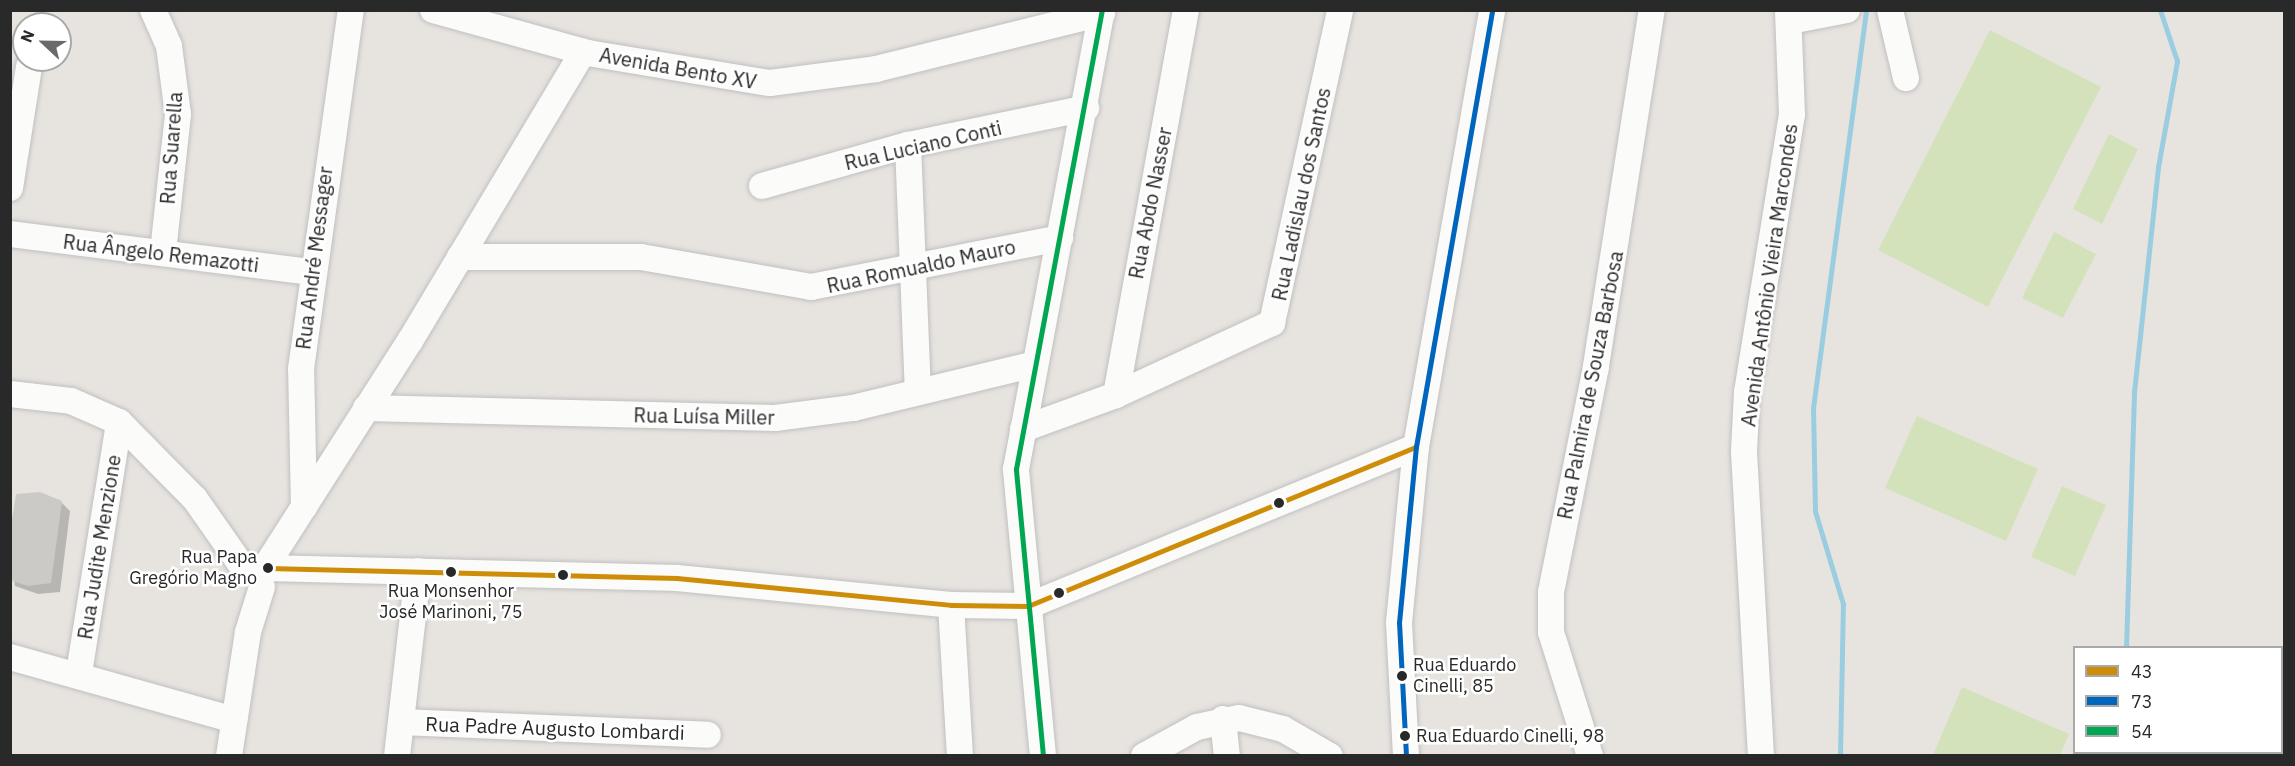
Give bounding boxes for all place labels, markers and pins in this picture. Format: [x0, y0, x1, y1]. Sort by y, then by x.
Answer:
unlabelled marker [1273, 497, 1285, 509]
place label: Rua Papa Gregório Magno [129, 547, 257, 590]
marker: Rua Papa Gregório Magno [262, 562, 274, 574]
marker: Rua Monsenhor José Marinoni, 75 [445, 566, 457, 578]
unlabelled marker [557, 569, 569, 581]
place label: Rua Monsenhor José Marinoni, 75 [379, 581, 523, 624]
unlabelled marker [1053, 587, 1065, 599]
place label: Rua Eduardo Cinelli, 85 [1413, 655, 1516, 698]
marker: Rua Eduardo Cinelli, 85 [1396, 670, 1408, 682]
place label: Rua Eduardo Cinelli, 98 [1416, 725, 1604, 747]
marker: Rua Eduardo Cinelli, 98 [1399, 730, 1411, 742]

